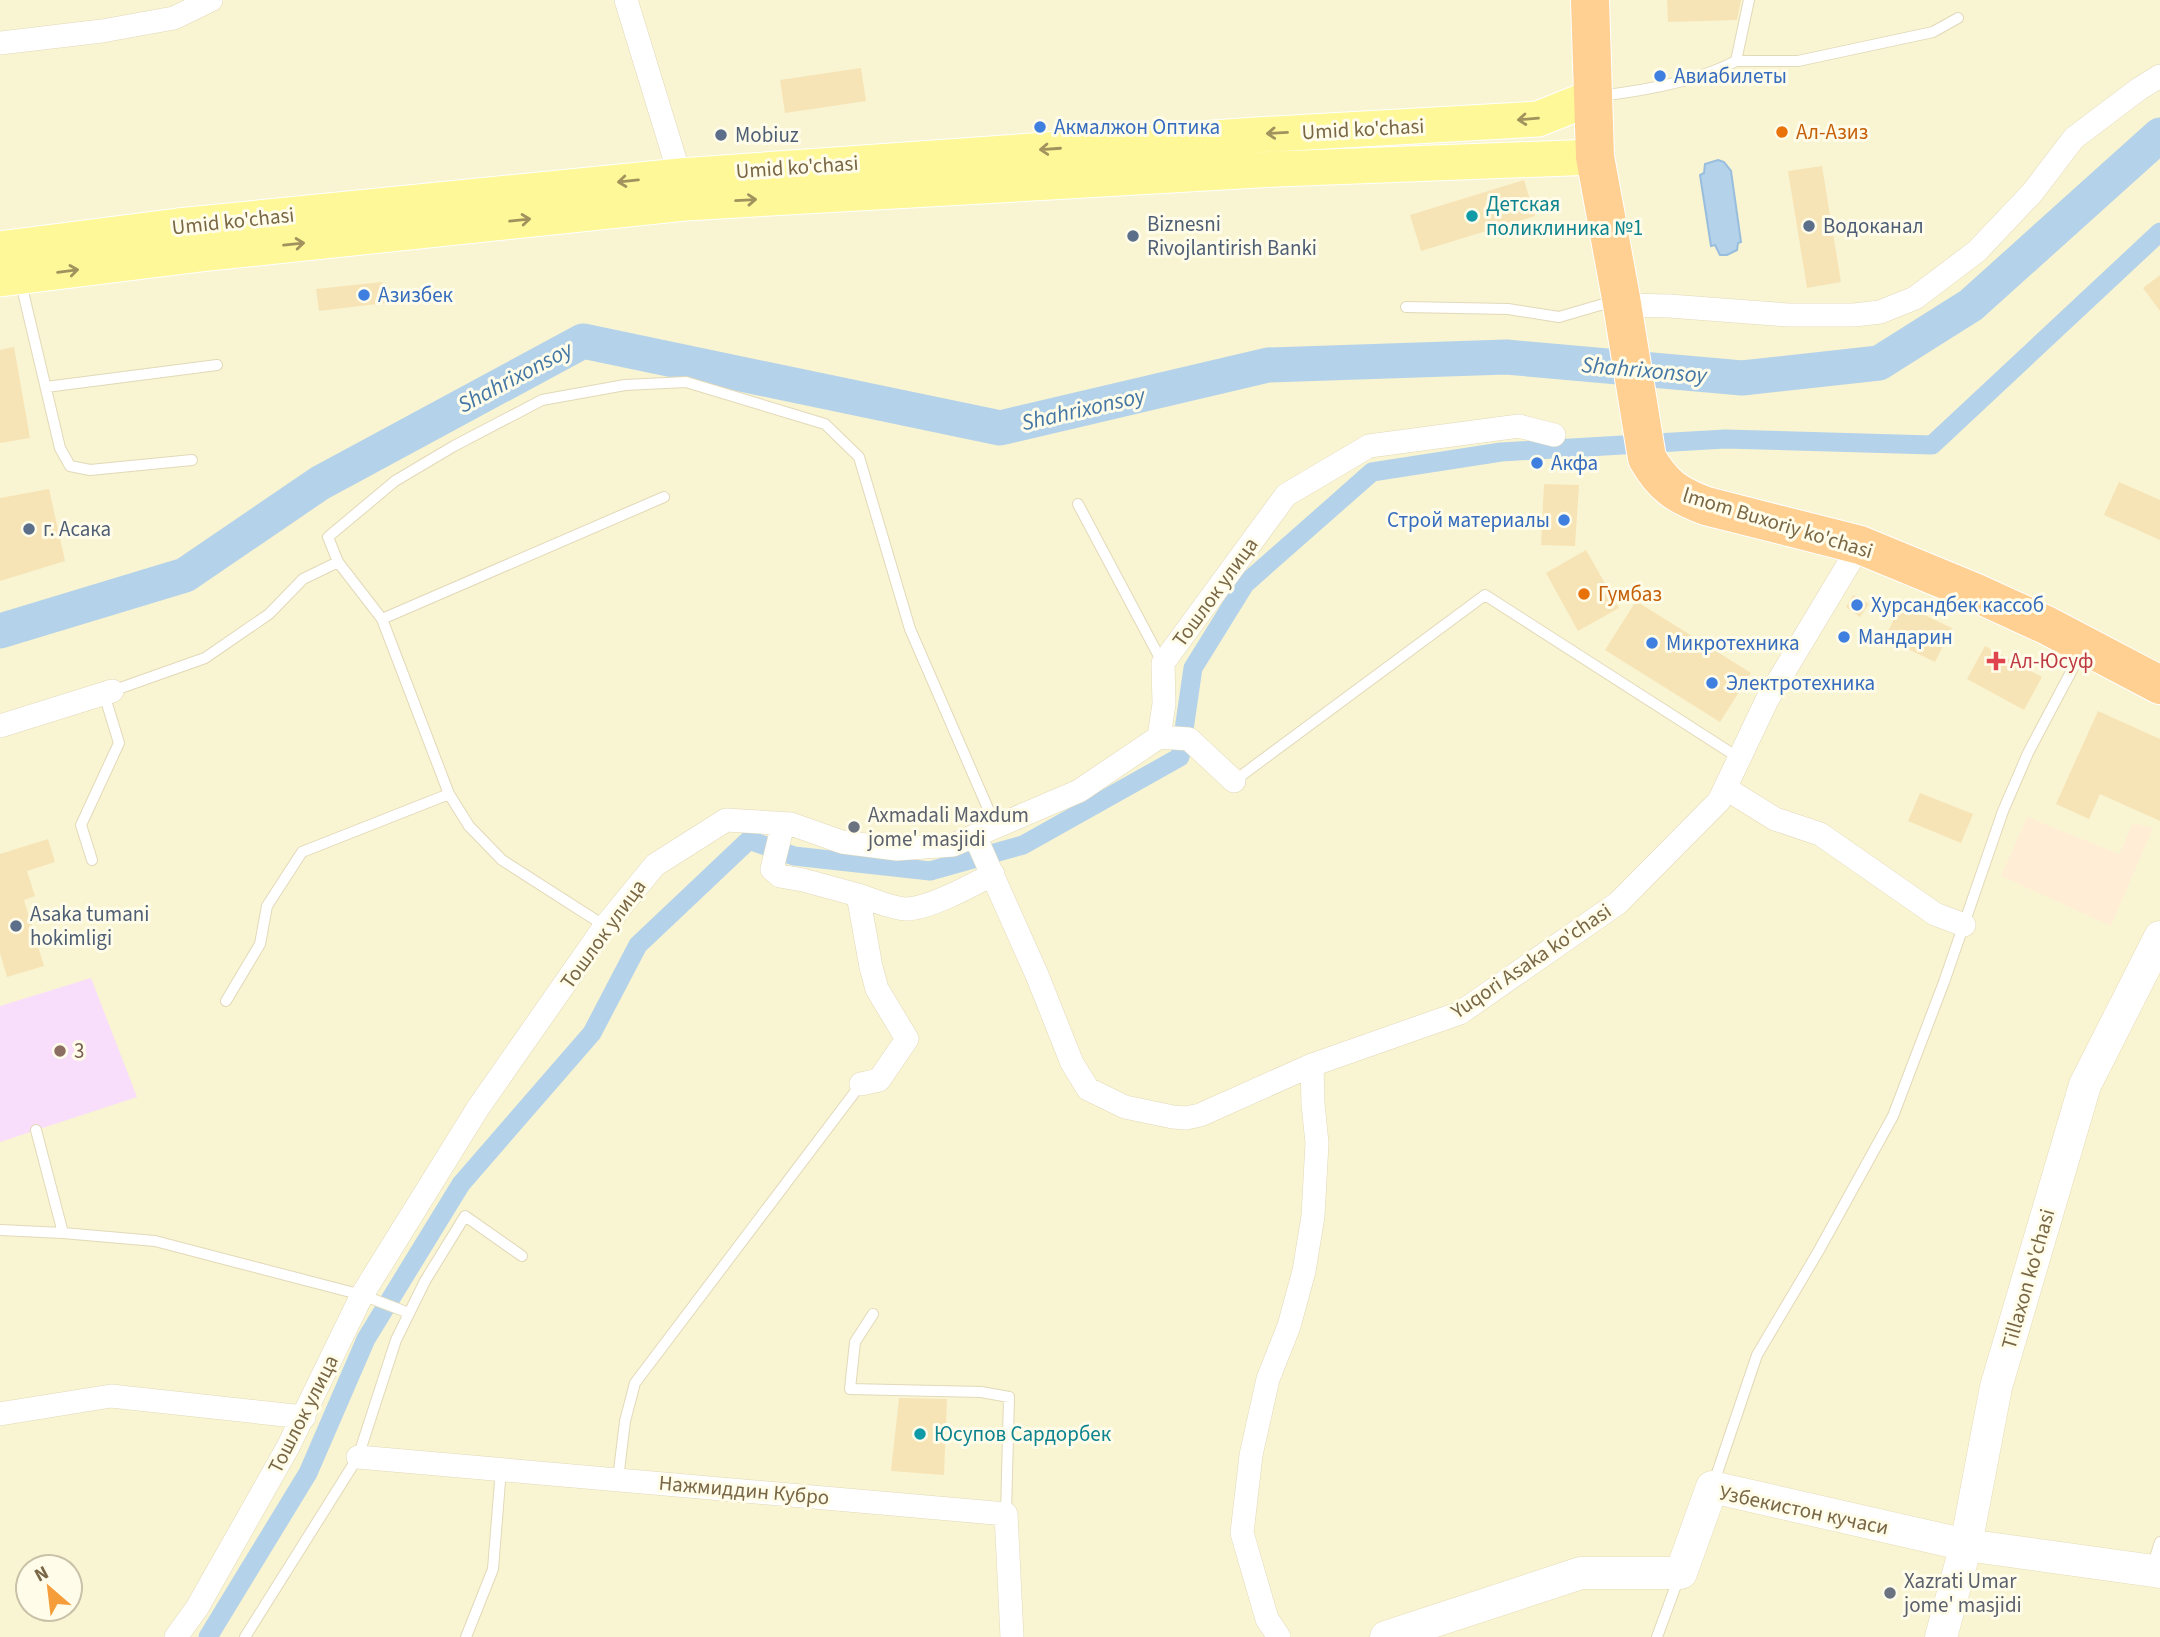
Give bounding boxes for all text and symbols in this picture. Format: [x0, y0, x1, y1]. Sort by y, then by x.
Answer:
place label: Авиабилеты [1674, 61, 1787, 91]
marker: Авиабилеты [1652, 68, 1668, 84]
street label: Umid ko'chasi [1301, 111, 1425, 147]
place label: Акмалжон Оптика [1054, 112, 1220, 142]
one-way arrow [1517, 113, 1540, 126]
place label: Ал-Азиз [1796, 117, 1868, 147]
marker: Акмалжон Оптика [1032, 119, 1048, 135]
place label: Mobiuz [735, 120, 799, 150]
marker: Ал-Азиз [1774, 124, 1790, 140]
marker: Mobiuz [713, 127, 729, 143]
one-way arrow [1266, 127, 1289, 140]
one-way arrow [1039, 143, 1062, 156]
street label: Umid ko'chasi [735, 148, 859, 186]
one-way arrow [617, 175, 639, 188]
place label: Детская поликлиника №1 [1486, 189, 1643, 243]
one-way arrow [735, 193, 758, 206]
street label: Umid ko'chasi [170, 200, 296, 242]
marker: Детская поликлиника №1 [1464, 208, 1480, 224]
place label: Biznesni Rivojlantirish Banki [1147, 209, 1317, 263]
place label: Водоканал [1823, 211, 1924, 241]
one-way arrow [508, 214, 531, 227]
marker: Водоканал [1801, 218, 1817, 234]
marker: Biznesni Rivojlantirish Banki [1125, 228, 1141, 244]
one-way arrow [282, 237, 304, 250]
one-way arrow [56, 264, 79, 277]
place label: Азизбек [378, 280, 454, 310]
marker: Азизбек [356, 287, 372, 303]
water label: Shahrixonsoy [452, 332, 580, 421]
water label: Shahrixonsoy [1580, 348, 1710, 392]
water label: Shahrixonsoy [1018, 378, 1150, 439]
place label: Акфа [1551, 448, 1598, 478]
marker: Акфа [1529, 455, 1545, 471]
street label: lmom Buxoriy ko'chasi [1679, 480, 1877, 566]
place label: Строй материалы [1387, 505, 1550, 535]
marker: Строй материалы [1556, 512, 1572, 528]
place label: г. Асака [43, 514, 111, 544]
marker: г. Асака [21, 521, 37, 537]
street label: Тошлок улица [1165, 531, 1265, 653]
place label: Гумбаз [1598, 579, 1662, 609]
marker: Гумбаз [1576, 586, 1592, 602]
place label: Хурсандбек кассоб [1871, 590, 2044, 620]
marker: Хурсандбек кассоб [1849, 597, 1865, 613]
place label: Мандарин [1858, 622, 1953, 652]
place label: Микротехника [1666, 628, 1800, 658]
marker: Мандарин [1836, 629, 1852, 645]
marker: Микротехника [1644, 635, 1660, 651]
place label: Ал-Юсуф [2010, 646, 2093, 676]
marker: Ал-Юсуф [1988, 653, 2004, 669]
place label: Электротехника [1726, 668, 1875, 698]
marker: Электротехника [1704, 675, 1720, 691]
place label: Axmadali Maxdum jome' masjidi [867, 800, 1029, 854]
marker: Axmadali Maxdum jome' masjidi [846, 819, 862, 835]
street label: Тошлок улица [553, 873, 653, 995]
street label: Yuqori Asaka ko'chasi [1444, 896, 1617, 1026]
place label: Asaka tumani hokimligi [30, 899, 149, 953]
marker: Asaka tumani hokimligi [8, 918, 24, 934]
place label: 3 [74, 1036, 84, 1066]
marker: 3 [52, 1043, 68, 1059]
street label: Tillaxon ko'chasi [1994, 1205, 2062, 1353]
street label: Тошлок улица [260, 1350, 346, 1478]
place label: Юсупов Сардорбек [934, 1419, 1112, 1449]
marker: Юсупов Сардорбек [912, 1426, 928, 1442]
street label: Нажмиддин Кубро [657, 1468, 831, 1512]
street label: Узбекистон кучаси [1716, 1477, 1892, 1543]
north arrow [14, 1553, 84, 1623]
text: N [30, 1559, 54, 1589]
place label: Xazrati Umar jome' masjidi [1903, 1566, 2022, 1620]
marker: Xazrati Umar jome' masjidi [1882, 1585, 1898, 1601]

